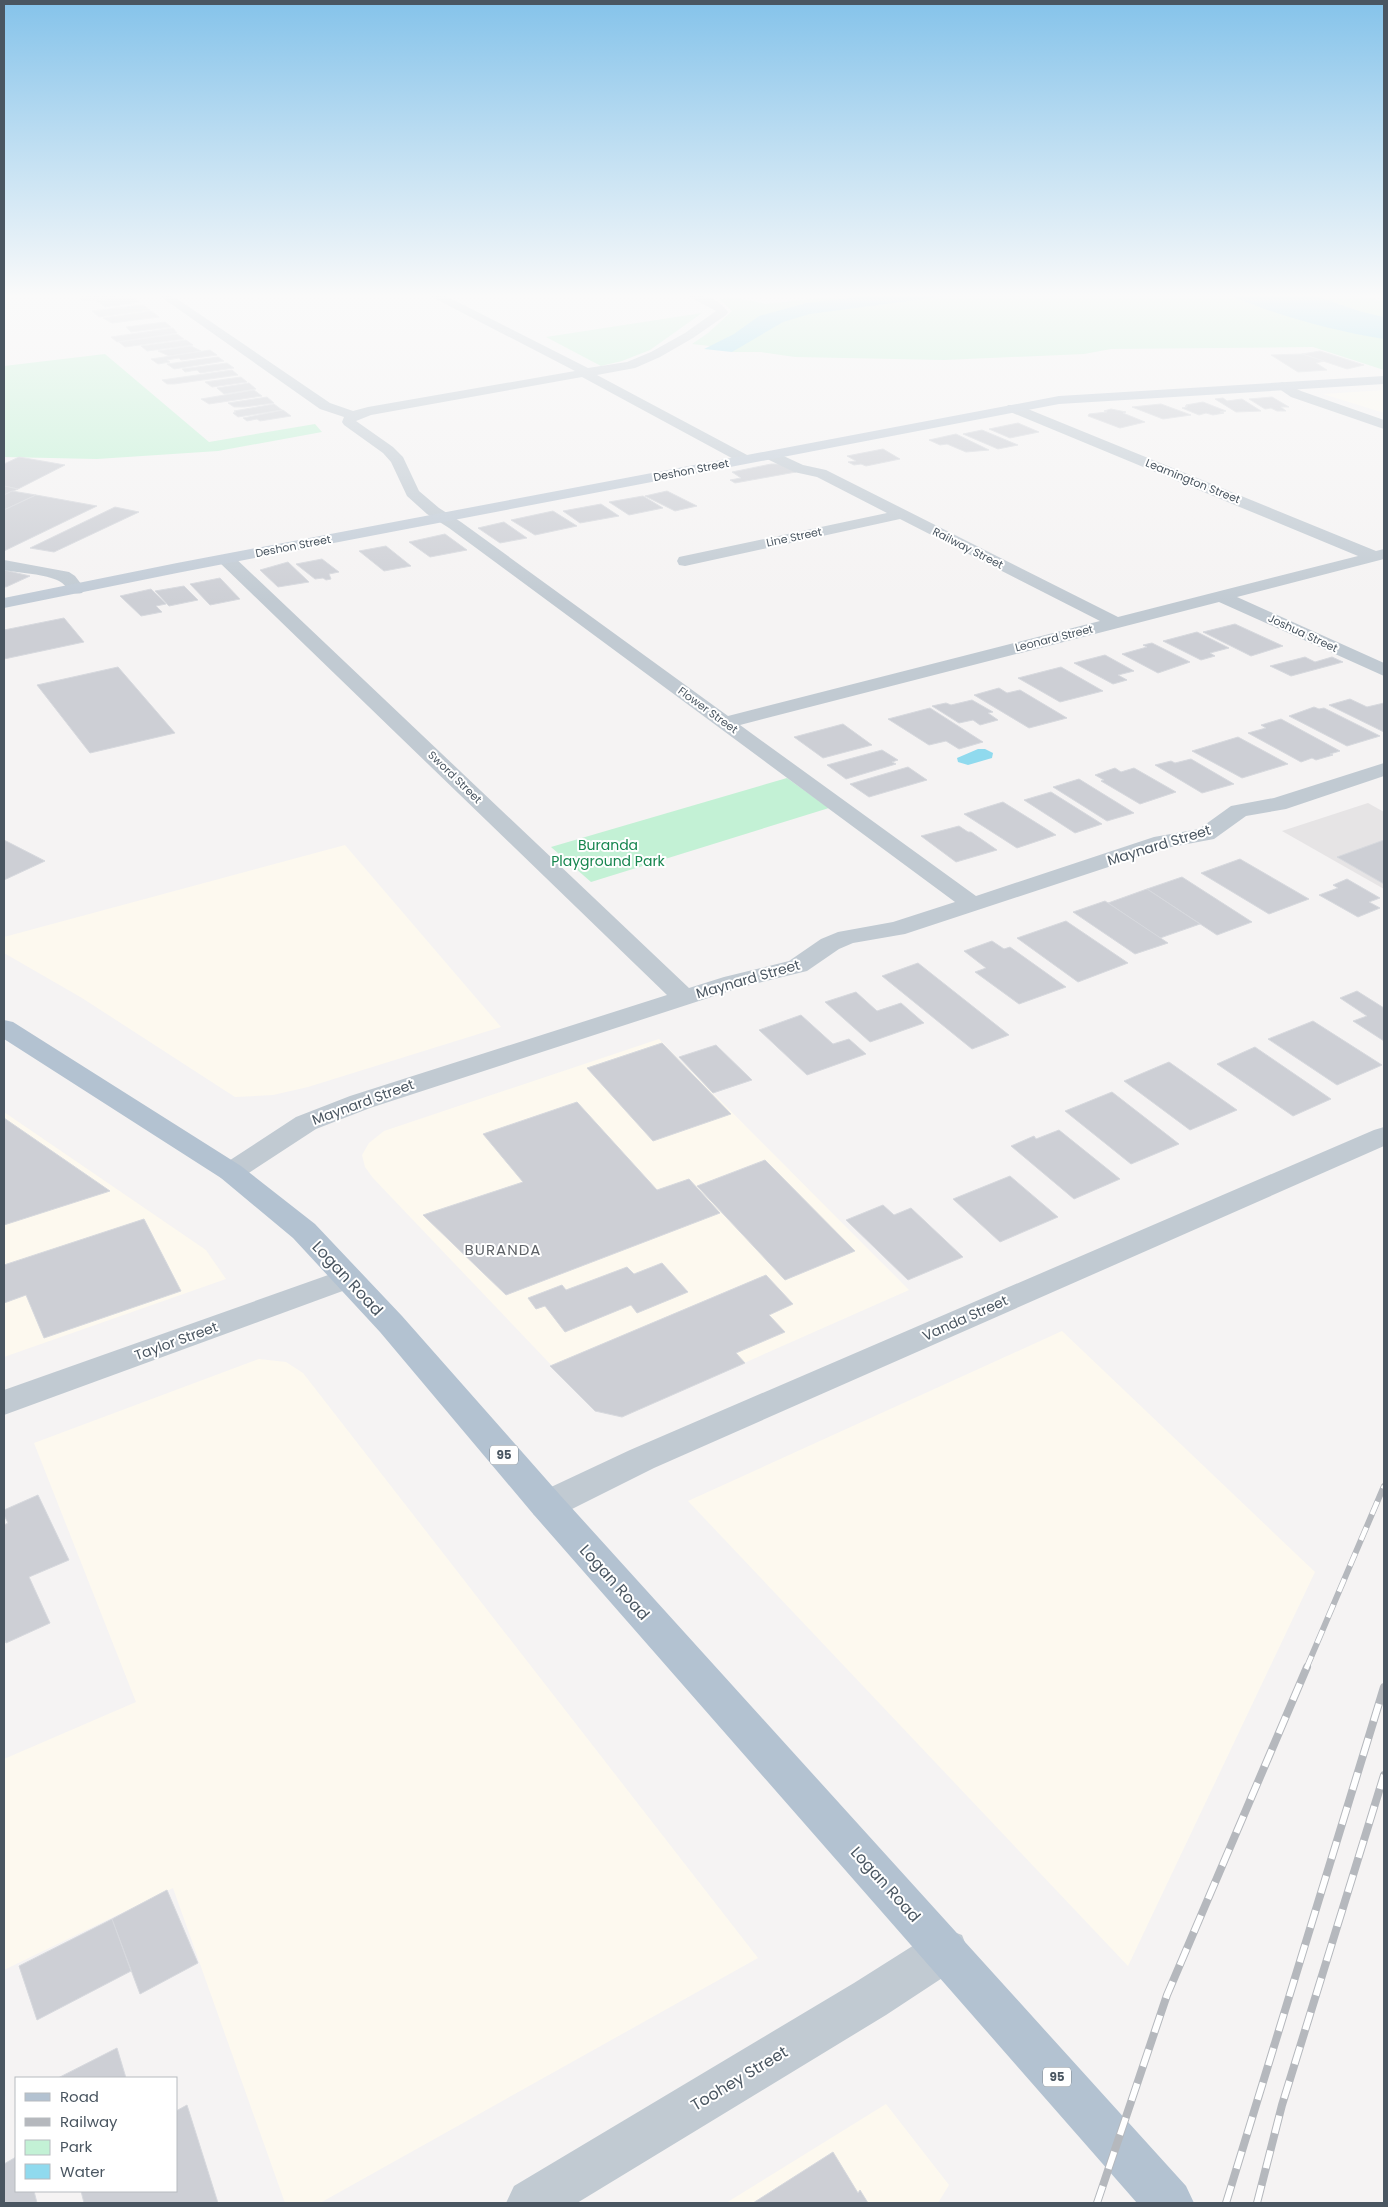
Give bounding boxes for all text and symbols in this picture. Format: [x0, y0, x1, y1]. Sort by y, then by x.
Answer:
street label: Deshon Street [652, 455, 730, 485]
street label: Leamington Street [1143, 455, 1243, 507]
street label: Line Street [765, 523, 823, 551]
street label: Railway Street [930, 523, 1006, 573]
street label: Deshon Street [254, 531, 332, 561]
street label: Joshua Street [1266, 610, 1340, 656]
street label: Leonard Street [1013, 621, 1095, 655]
street label: Flower Street [675, 683, 741, 737]
street label: Sword Street [425, 747, 485, 807]
street label: Maynard Street [1105, 820, 1213, 870]
park label: Buranda Playground Park [551, 835, 666, 871]
street label: Maynard Street [694, 955, 802, 1003]
street label: Maynard Street [309, 1074, 417, 1130]
street label: Logan Road [307, 1236, 388, 1321]
district label: BURANDA [465, 1239, 541, 1260]
street label: Vanda Street [919, 1290, 1011, 1346]
street label: Taylor Street [132, 1317, 220, 1365]
road number: 95 [490, 1446, 518, 1464]
street label: Logan Road [574, 1539, 655, 1625]
street label: Logan Road [845, 1841, 926, 1927]
street label: Toohey Street [686, 2040, 792, 2116]
road number: 95 [1043, 2068, 1071, 2086]
legend [15, 2077, 178, 2192]
text: Road [60, 2086, 99, 2107]
text: Railway [60, 2111, 118, 2132]
text: Park [60, 2136, 92, 2157]
text: Water [60, 2161, 106, 2182]

